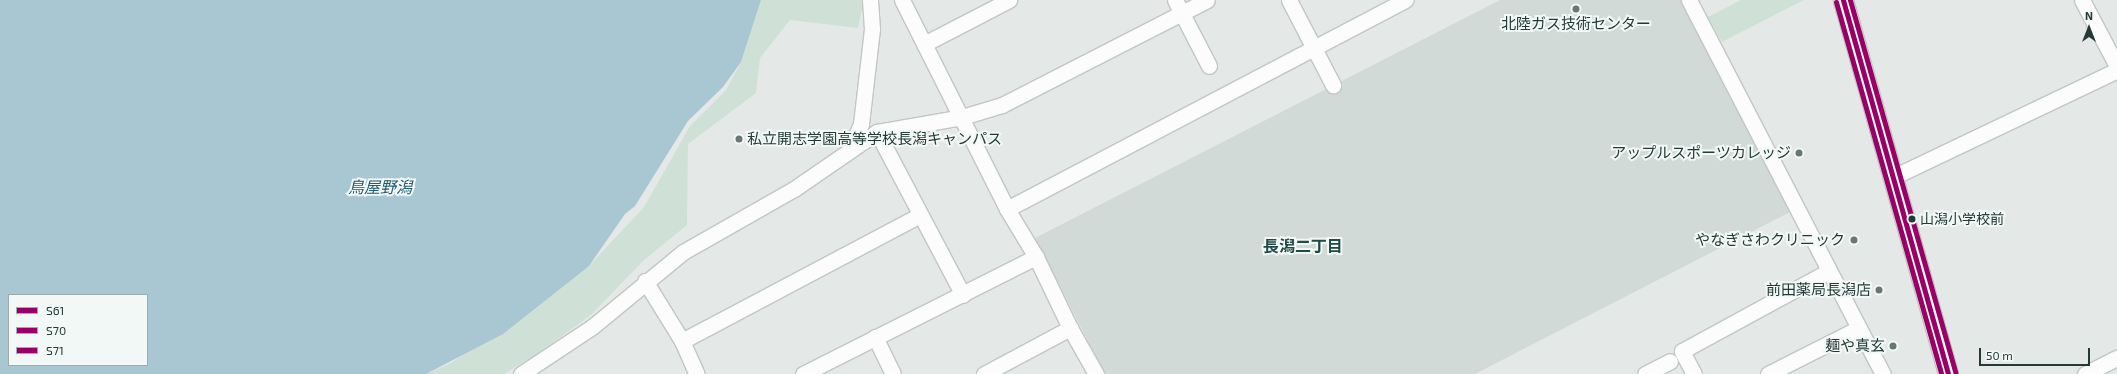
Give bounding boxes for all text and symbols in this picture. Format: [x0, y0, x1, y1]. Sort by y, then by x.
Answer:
marker: 北陸ガス技術センター [1571, 4, 1581, 14]
north arrow [2069, 8, 2109, 48]
text: N [2085, 9, 2093, 22]
place label: 北陸ガス技術センター [1501, 15, 1651, 33]
place label: 私立開志学園高等学校長潟キャンパス [747, 130, 1002, 148]
marker: 私立開志学園高等学校長潟キャンパス [734, 134, 744, 144]
place label: アップルスポーツカレッジ [1611, 144, 1791, 162]
marker: アップルスポーツカレッジ [1794, 148, 1804, 158]
water label: 鳥屋野潟 [348, 177, 412, 197]
place label: 山潟小学校前 [1920, 211, 2004, 227]
marker: 山潟小学校前 [1907, 214, 1917, 224]
place label: やなぎさわクリニック [1695, 231, 1845, 249]
marker: やなぎさわクリニック [1848, 234, 1860, 246]
district label: 長潟二丁目 [1263, 236, 1343, 256]
place label: 前田薬局長潟店 [1766, 281, 1871, 299]
marker: 前田薬局長潟店 [1874, 285, 1884, 295]
legend [8, 294, 148, 366]
text: S61 [46, 303, 64, 317]
text: S70 [46, 323, 66, 337]
place label: 麺や真玄 [1825, 337, 1885, 355]
scale bar [1981, 340, 2092, 366]
marker: 麺や真玄 [1888, 341, 1898, 351]
text: S71 [46, 343, 64, 357]
text: 50 m [1986, 348, 2013, 362]

